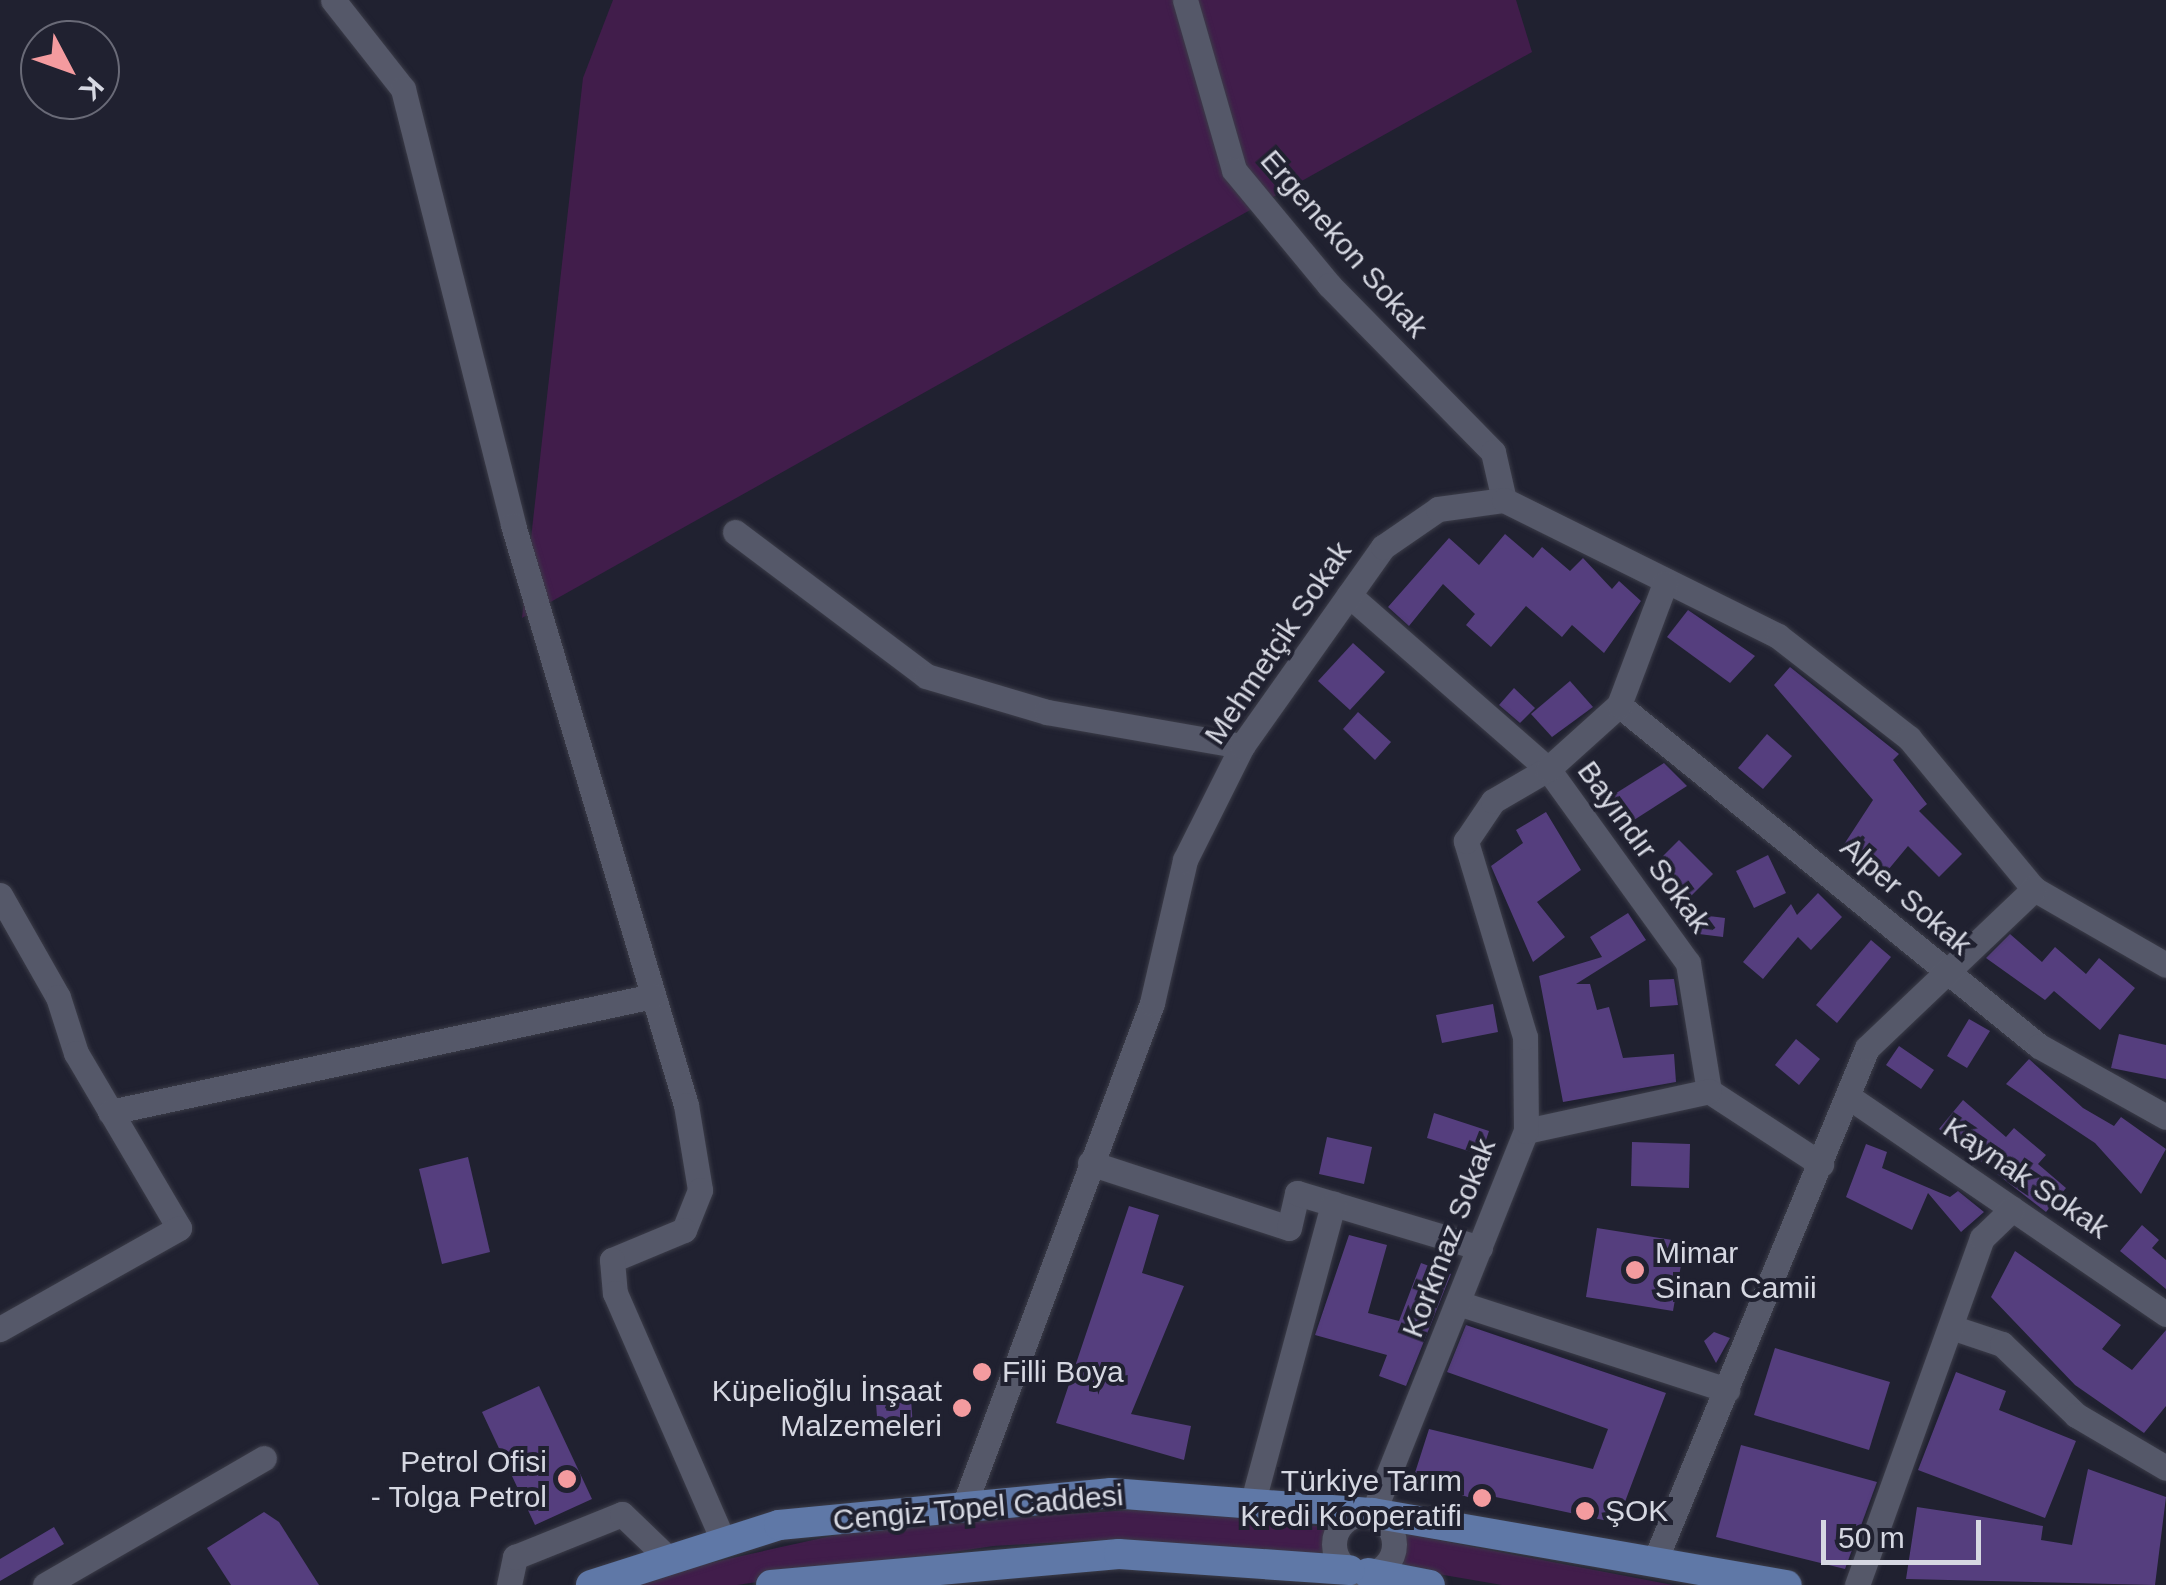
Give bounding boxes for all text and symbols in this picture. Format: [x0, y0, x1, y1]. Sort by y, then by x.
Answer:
north arrow [20, 20, 120, 120]
text: K [73, 71, 110, 106]
street label: Ergenekon Sokak [1253, 143, 1435, 345]
street label: Mehmetçik Sokak [1197, 535, 1359, 751]
street label: Bayındır Sokak [1570, 754, 1718, 940]
street label: Alper Sokak [1833, 829, 1979, 963]
street label: Kaynak Sokak [1936, 1109, 2116, 1247]
street label: Korkmaz Sokak [1395, 1133, 1503, 1343]
place label: Mimar Sinan Camii [1655, 1235, 1817, 1306]
marker: Mimar Sinan Camii [1624, 1259, 1646, 1281]
place label: Filli Boya [1002, 1354, 1124, 1390]
marker: Filli Boya [971, 1361, 993, 1383]
place label: Küpelioğlu İnşaat Malzemeleri [712, 1373, 942, 1444]
marker: Küpelioğlu İnşaat Malzemeleri [951, 1397, 973, 1419]
place label: Petrol Ofisi - Tolga Petrol [370, 1444, 547, 1514]
place label: Türkiye Tarım Kredi Kooperatifi [1240, 1463, 1462, 1534]
marker: Petrol Ofisi - Tolga Petrol [556, 1468, 578, 1490]
street label: Cengiz Topel Caddesi [831, 1477, 1125, 1539]
marker: Türkiye Tarım Kredi Kooperatifi [1471, 1487, 1493, 1509]
place label: ŞOK [1605, 1493, 1668, 1529]
marker: ŞOK [1574, 1500, 1596, 1522]
scale bar [1826, 1500, 1986, 1562]
text: 50 m [1838, 1521, 1905, 1554]

